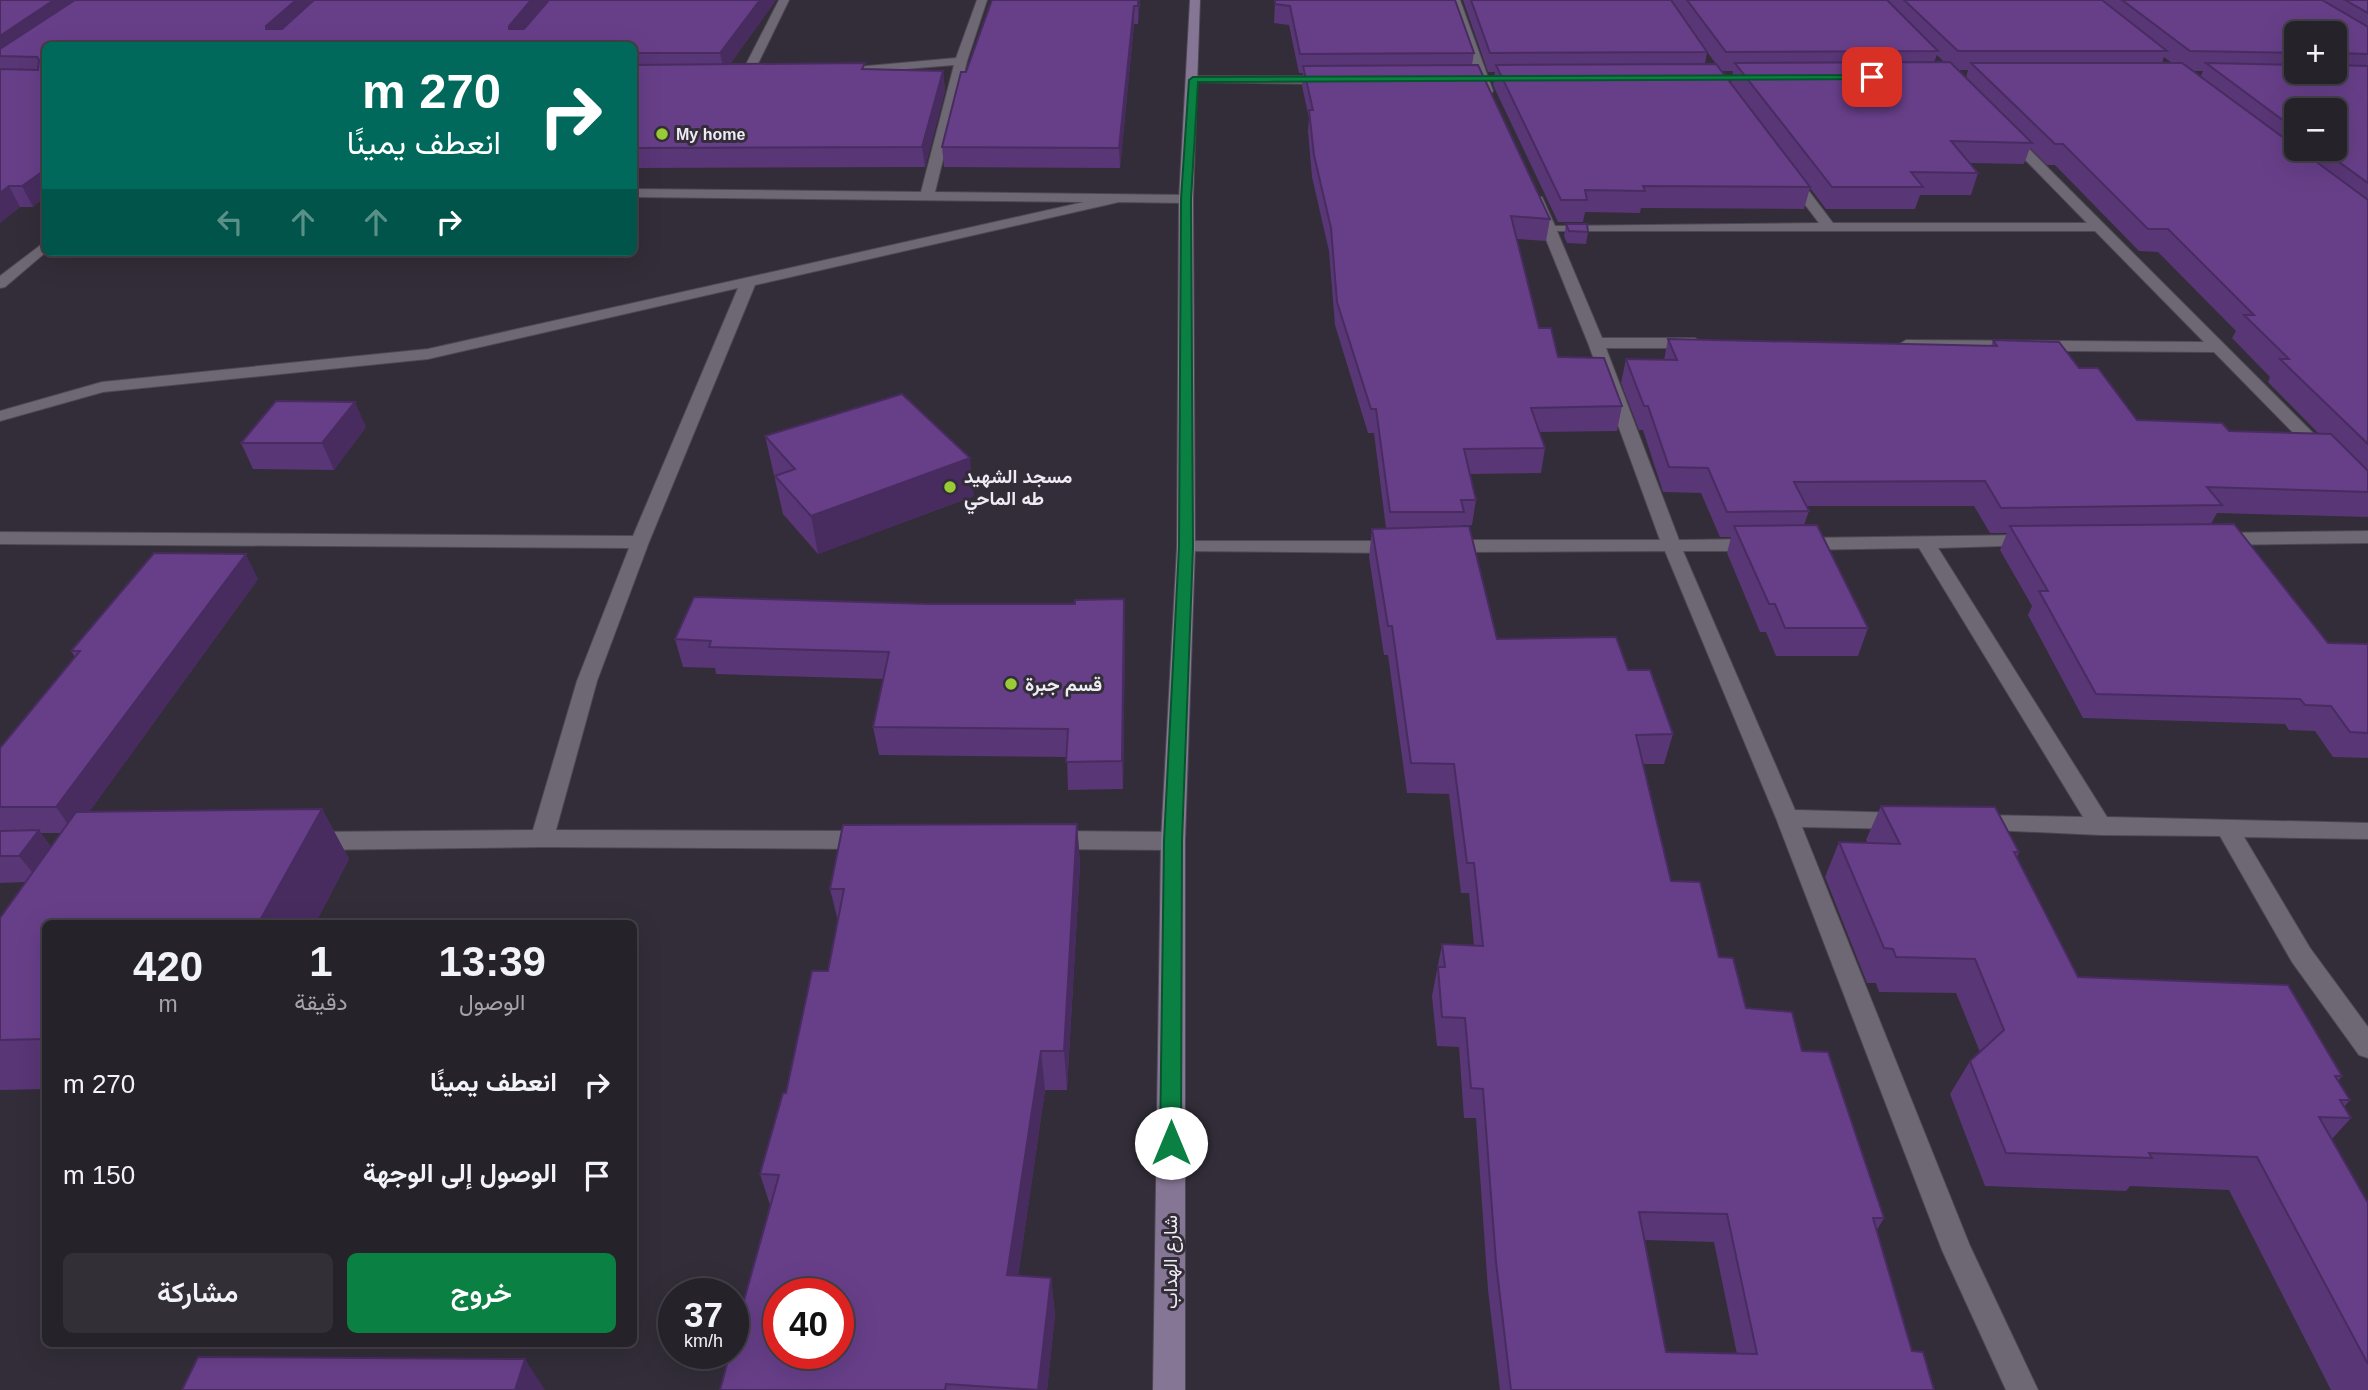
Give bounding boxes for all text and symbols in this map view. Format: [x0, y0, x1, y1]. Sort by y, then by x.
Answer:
map controls [2284, 21, 2347, 161]
button: + [2284, 21, 2347, 84]
pin [1842, 47, 1902, 107]
icon: arrive [1853, 58, 1891, 96]
text: 270 m [362, 64, 501, 118]
icon: right [525, 70, 616, 161]
button: − [2284, 98, 2347, 161]
text: انعطف يمينًا [347, 125, 501, 161]
marker: My home [654, 126, 670, 142]
place label: My home [676, 126, 745, 143]
icon: left [211, 203, 249, 241]
icon: ahead [284, 203, 322, 241]
icon: ahead [357, 203, 395, 241]
icon: right [430, 203, 468, 241]
place label: مسجد الشهيد طه الماحي [964, 466, 1072, 515]
marker: مسجد الشهيد طه الماحي [942, 479, 958, 495]
place label: قسم جبرة [1025, 674, 1102, 697]
marker: قسم جبرة [1003, 676, 1019, 692]
text: 1 [309, 938, 333, 985]
text: 13:39 [439, 938, 546, 985]
text: 420 [133, 943, 203, 990]
text: دقيقة [294, 989, 347, 1015]
text: الوصول [459, 989, 525, 1015]
text: m [159, 991, 178, 1017]
icon: right [578, 1066, 616, 1104]
text: انعطف يمينًا [430, 1067, 557, 1097]
text: 270 m [63, 1069, 135, 1099]
position arrow [1134, 1106, 1208, 1180]
icon: arrive [578, 1157, 616, 1195]
text: الوصول إلى الوجهة [363, 1158, 557, 1188]
text: 150 m [63, 1160, 135, 1190]
street label: شارع الهداب [1160, 1215, 1183, 1309]
button: مشاركة [63, 1253, 333, 1333]
button: خروج [347, 1253, 616, 1333]
speed limit sign: 40 [763, 1278, 854, 1369]
text: 37 [684, 1295, 723, 1334]
text: km/h [684, 1331, 723, 1351]

